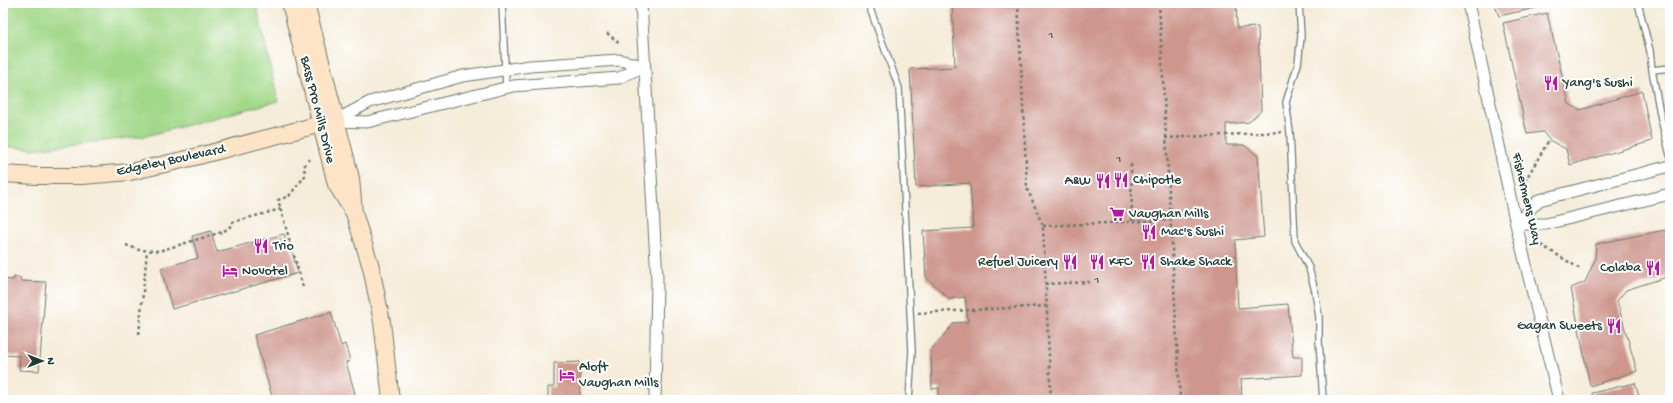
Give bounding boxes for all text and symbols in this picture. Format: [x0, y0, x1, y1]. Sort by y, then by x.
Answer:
house number: 1 [1048, 29, 1054, 43]
street label: Bass Pro Mills Drive [295, 54, 339, 166]
restaurant icon: Yang's Sushi [1542, 74, 1560, 92]
place label: Yang's Sushi [1561, 75, 1633, 92]
street label: Edgeley Boulevard [115, 141, 229, 181]
street label: Fishermens Way [1507, 150, 1545, 247]
house number: 1 [1116, 153, 1122, 167]
restaurant icon: Chipotle [1112, 171, 1130, 189]
restaurant icon: A&W [1094, 172, 1112, 190]
place label: Chipotle [1133, 172, 1182, 189]
place label: A&W [1064, 173, 1091, 190]
supermarket icon: Vaughan Mills [1108, 205, 1126, 223]
place label: Vaughan Mills [1128, 206, 1209, 223]
restaurant icon: Mac's Sushi [1140, 223, 1158, 241]
place label: Mac's Sushi [1161, 224, 1224, 241]
restaurant icon: Trio [252, 237, 270, 255]
place label: Trio [272, 238, 294, 255]
restaurant icon: Refuel Juicery [1061, 253, 1079, 271]
restaurant icon: KFC [1088, 253, 1106, 271]
restaurant icon: Shake Shack [1139, 253, 1157, 271]
place label: Refuel Juicery [978, 254, 1058, 271]
place label: KFC [1109, 254, 1133, 271]
place label: Shake Shack [1160, 254, 1233, 271]
restaurant icon: Colaba [1644, 259, 1662, 277]
place label: Colaba [1600, 260, 1642, 277]
hotel icon: Novotel [221, 262, 239, 280]
place label: Novotel [242, 263, 288, 280]
house number: 1 [1094, 274, 1100, 288]
restaurant icon: Gagan Sweets [1605, 317, 1623, 335]
place label: Gagan Sweets [1517, 318, 1603, 335]
north arrow [22, 341, 62, 381]
text: N [44, 357, 56, 365]
place label: Aloft Vaughan Mills [578, 359, 659, 392]
hotel icon: Aloft Vaughan Mills [558, 366, 576, 384]

